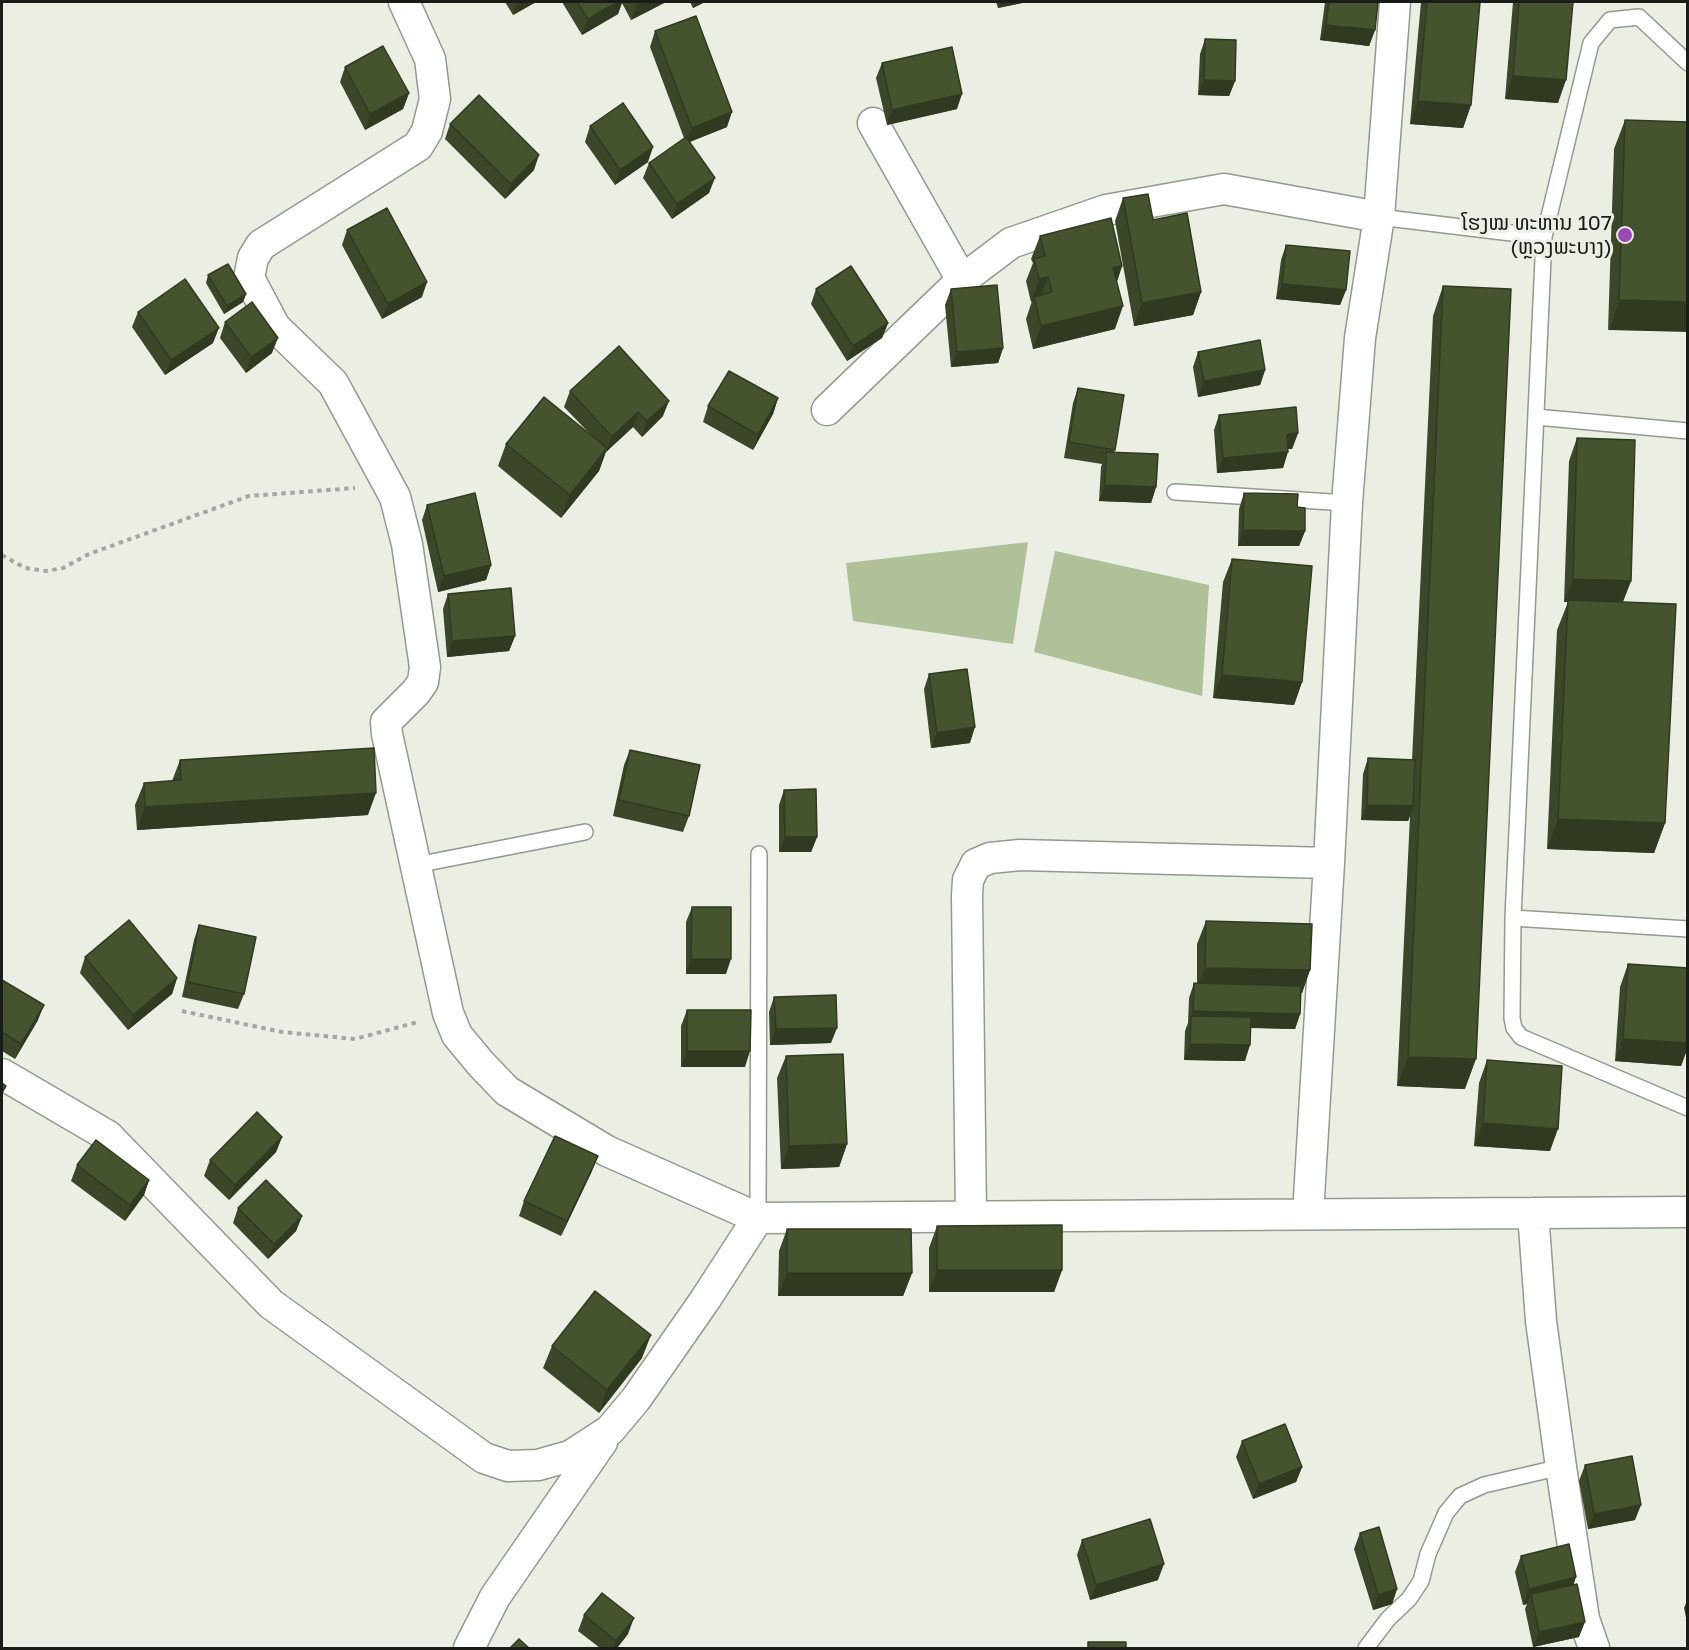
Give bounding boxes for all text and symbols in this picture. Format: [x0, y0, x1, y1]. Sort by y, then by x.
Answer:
place label: ໂຮງໝ ທະຫານ 107 (ຫຼວງພະບາງ) [1462, 210, 1612, 260]
marker: ໂຮງໝ ທະຫານ 107 (ຫຼວງພະບາງ) [1616, 226, 1634, 244]

